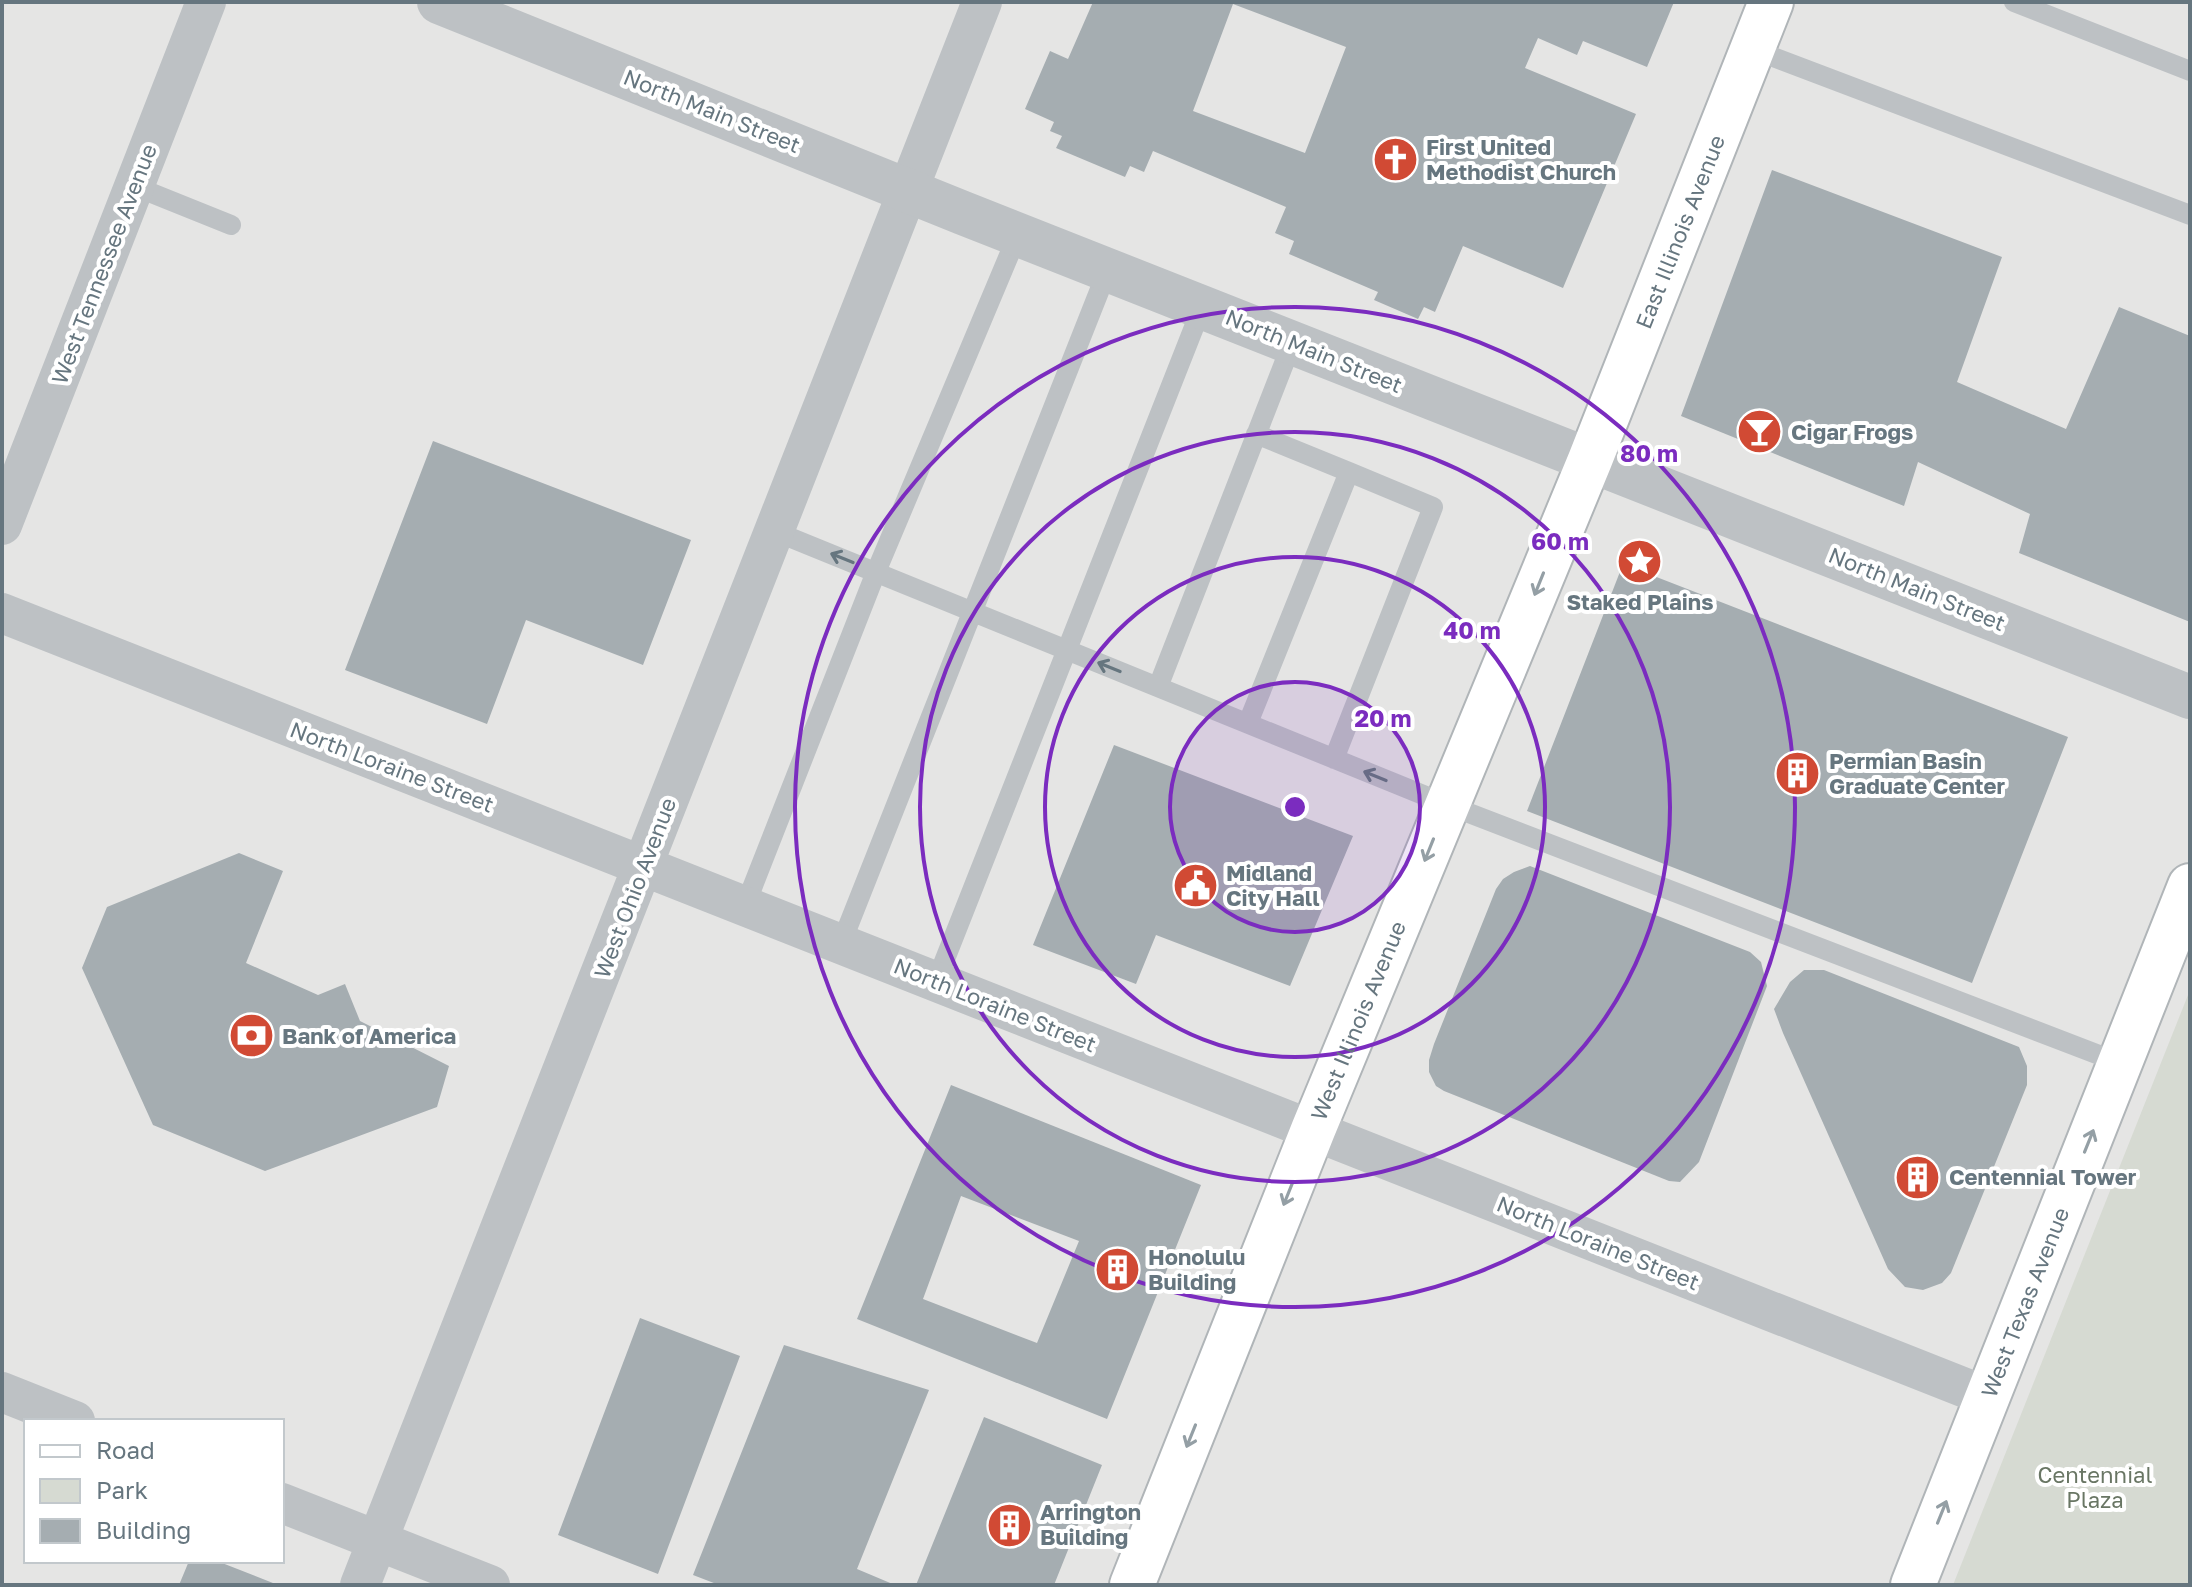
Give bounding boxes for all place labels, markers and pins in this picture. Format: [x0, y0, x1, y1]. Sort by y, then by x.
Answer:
place label: First United Methodist Church [1426, 133, 1616, 185]
church icon: First United Methodist Church [1371, 136, 1419, 184]
bar icon: Cigar Frogs [1736, 408, 1784, 456]
place label: Cigar Frogs [1791, 418, 1913, 445]
place icon: Staked Plains [1616, 537, 1664, 585]
place label: Staked Plains [1567, 588, 1713, 615]
place label: Permian Basin Graduate Center [1829, 747, 2006, 799]
building icon: Permian Basin Graduate Center [1774, 750, 1822, 798]
centre of rings [1281, 793, 1309, 821]
place label: Midland City Hall [1226, 859, 1320, 911]
public building icon: Midland City Hall [1171, 862, 1219, 910]
bank icon: Bank of America [227, 1012, 275, 1060]
place label: Bank of America [282, 1022, 456, 1049]
building icon: Centennial Tower [1894, 1153, 1942, 1201]
place label: Centennial Tower [1949, 1163, 2137, 1190]
place label: Honolulu Building [1148, 1243, 1245, 1295]
building icon: Honolulu Building [1093, 1246, 1141, 1294]
place label: Arrington Building [1040, 1498, 1141, 1550]
building icon: Arrington Building [985, 1501, 1033, 1549]

